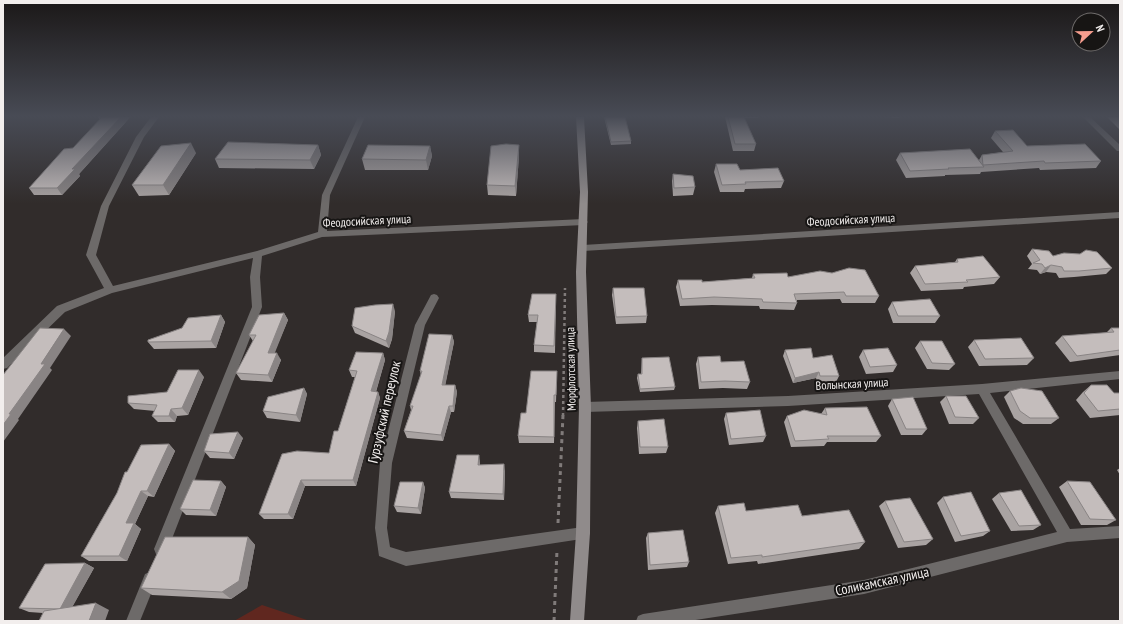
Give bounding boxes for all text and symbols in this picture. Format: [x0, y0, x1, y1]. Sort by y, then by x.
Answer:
north arrow [1071, 12, 1111, 52]
text: N [1093, 23, 1108, 34]
street label: Феодосийская улица [806, 210, 896, 229]
street label: Феодосийская улица [322, 211, 412, 230]
street label: Морфлотская улица [562, 327, 579, 411]
street label: Гурзуфский переулок [363, 359, 405, 465]
street label: Волынская улица [815, 374, 889, 393]
street label: Соликамская улица [834, 562, 930, 600]

